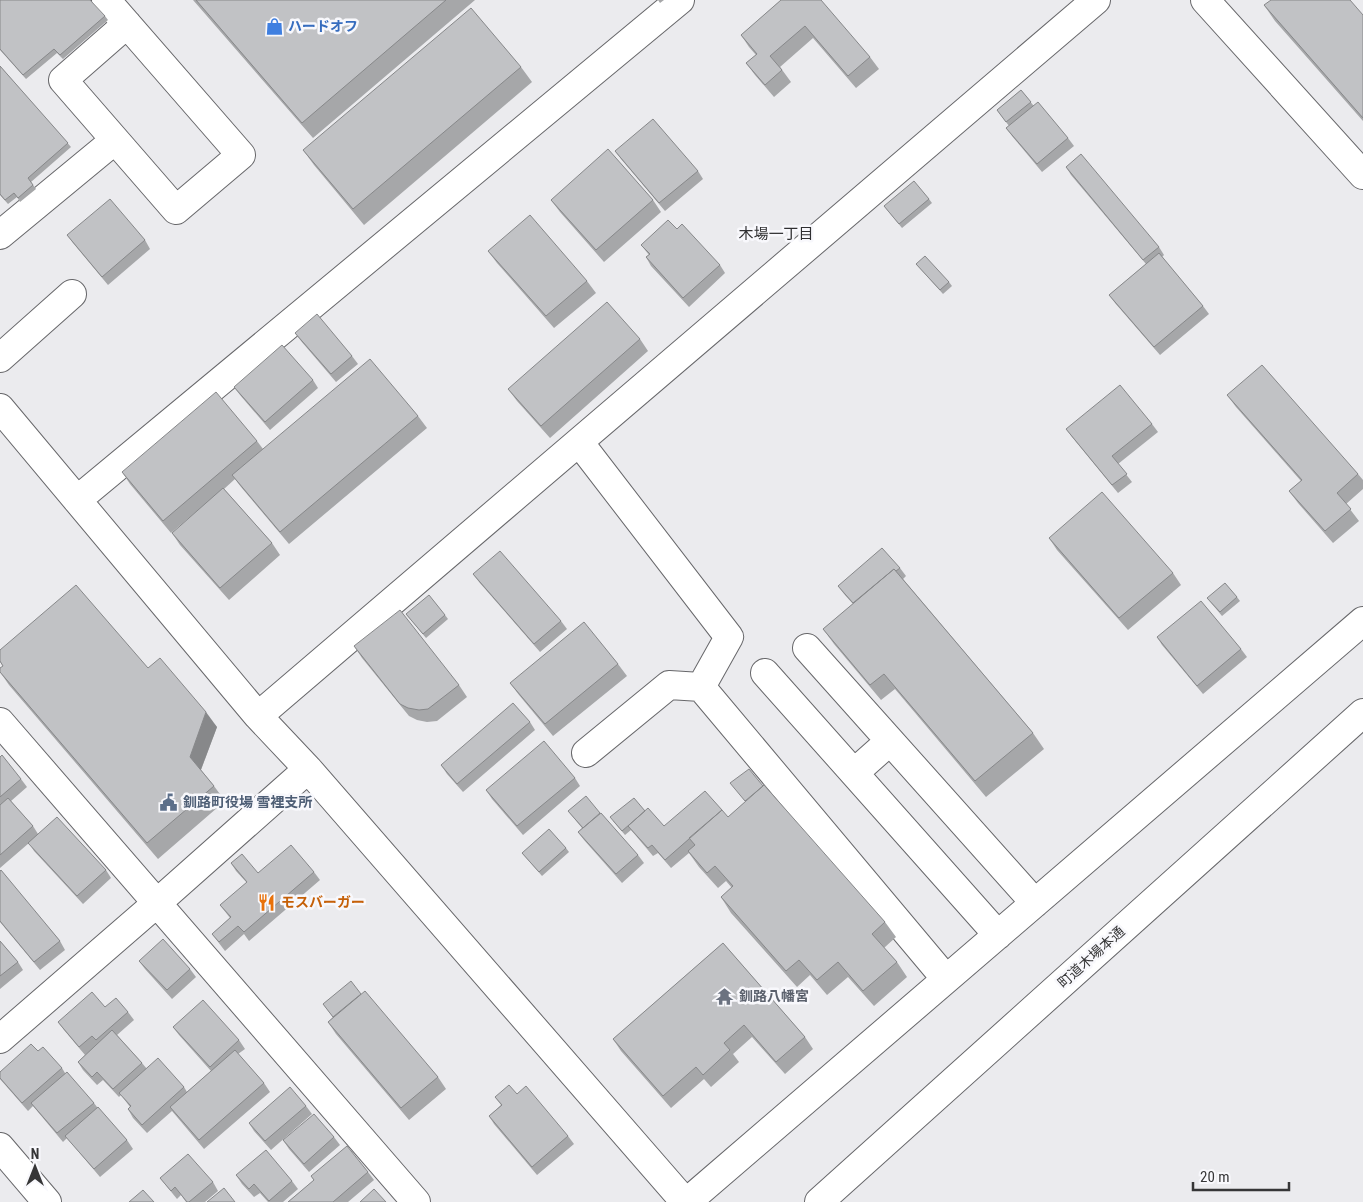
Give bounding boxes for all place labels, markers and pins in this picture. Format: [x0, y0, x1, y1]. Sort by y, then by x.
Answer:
shop icon: ハードオフ [264, 16, 284, 36]
place label: ハードオフ [288, 18, 358, 34]
public building icon: 釧路町役場 雪裡支所 [159, 792, 179, 812]
place label: 釧路町役場 雪裡支所 [183, 794, 312, 810]
restaurant icon: モスバーガー [257, 892, 277, 912]
place label: モスバーガー [281, 894, 365, 910]
temple icon: 釧路八幡宮 [715, 986, 735, 1006]
place label: 釧路八幡宮 [739, 988, 809, 1004]

